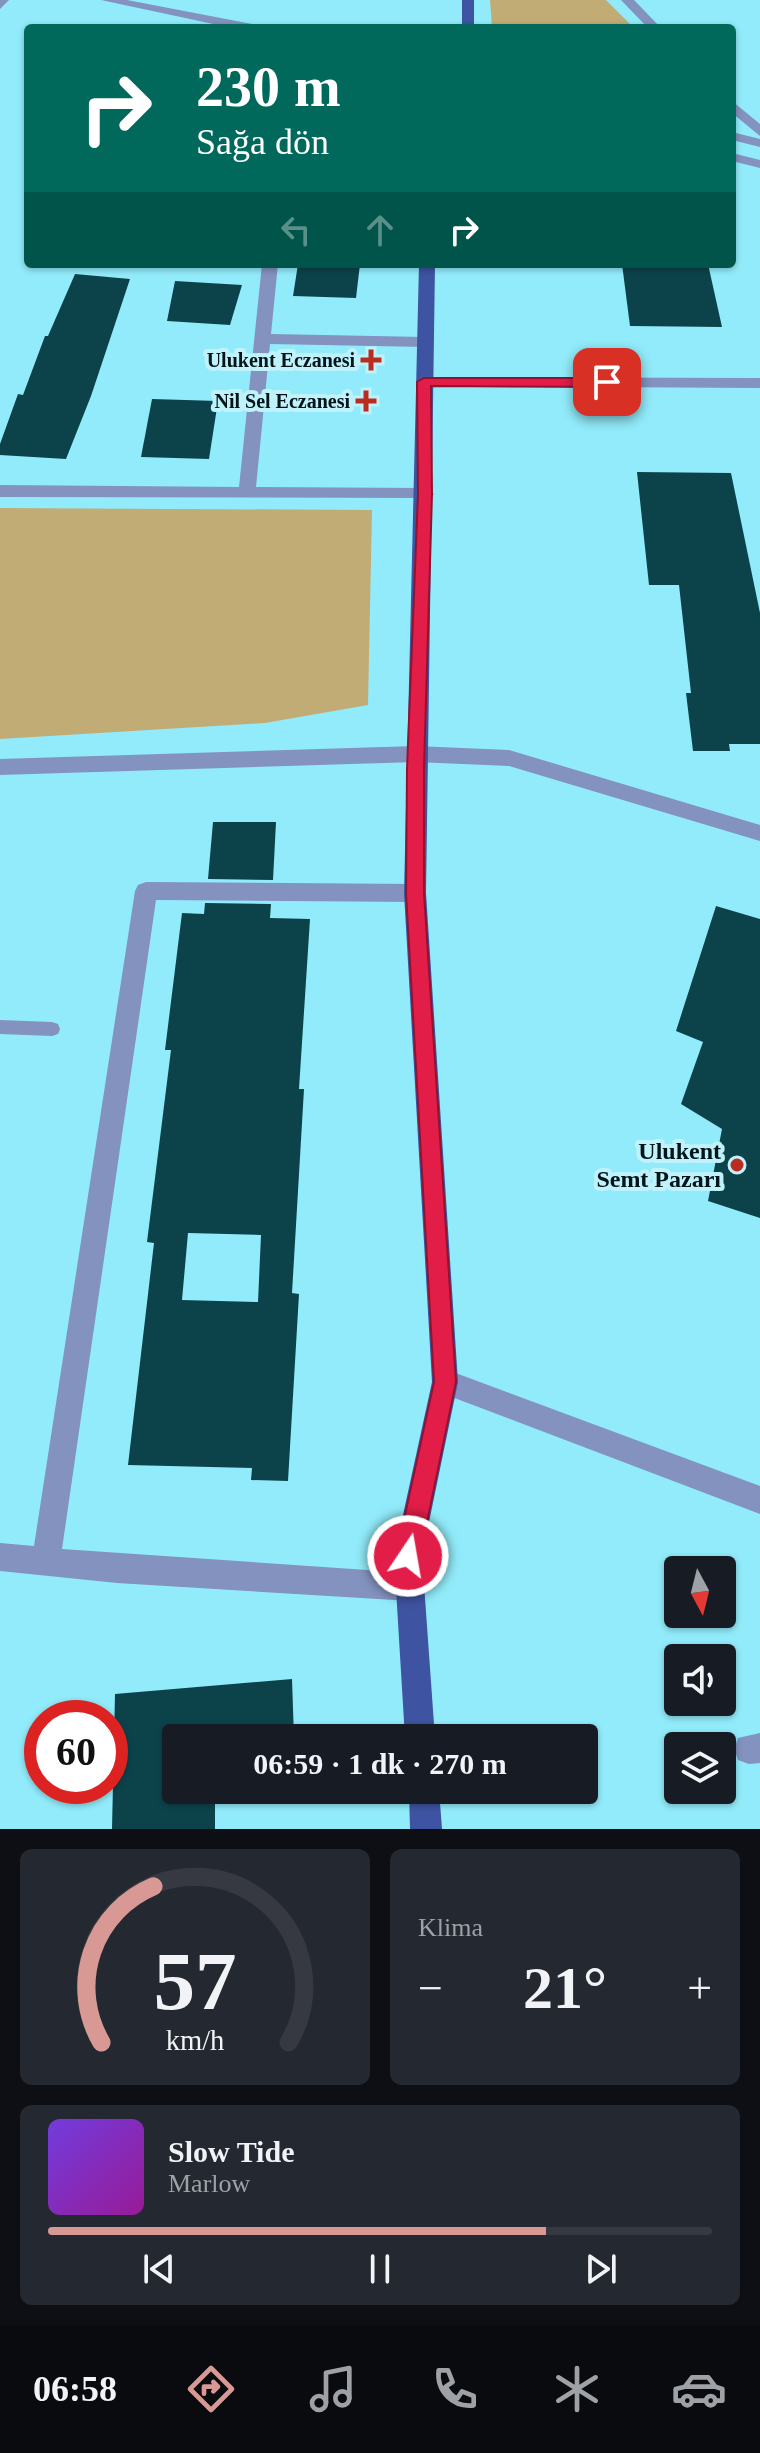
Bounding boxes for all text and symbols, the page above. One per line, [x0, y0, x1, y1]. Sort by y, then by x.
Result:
icon: right [64, 56, 168, 160]
text: 230 m [196, 56, 341, 118]
text: Sağa dön [196, 122, 329, 162]
icon: left [274, 208, 318, 252]
icon: ahead [358, 208, 402, 252]
icon: right [442, 208, 486, 252]
pin [573, 348, 641, 416]
place label: Ulukent Eczanesi [207, 349, 355, 371]
marker: Ulukent Eczanesi [362, 351, 380, 369]
icon: arrive [585, 360, 629, 404]
place label: Nil Sel Eczanesi [214, 390, 350, 412]
marker: Nil Sel Eczanesi [357, 392, 375, 410]
place label: Ulukent Semt Pazarı [596, 1138, 721, 1192]
marker: Ulukent Semt Pazarı [728, 1156, 746, 1174]
position arrow [366, 1514, 450, 1598]
north arrow [664, 1556, 736, 1628]
map controls [664, 1556, 736, 1804]
button: sound [664, 1644, 736, 1716]
speed limit sign: 60 [24, 1700, 128, 1804]
button: layers [664, 1732, 736, 1804]
text: 06:59 · 1 dk · 270 m [253, 1747, 507, 1780]
text: Klima [418, 1913, 483, 1942]
text: 57 [153, 1935, 237, 2027]
text: 21° [523, 1955, 607, 2021]
text: − [418, 1964, 443, 2013]
text: + [687, 1964, 712, 2013]
text: km/h [166, 2025, 224, 2056]
text: Slow Tide [168, 2135, 294, 2168]
text: Marlow [168, 2169, 250, 2198]
icon: previous [137, 2247, 181, 2291]
icon: pause [358, 2247, 402, 2291]
icon: next [579, 2247, 623, 2291]
icon: directions [183, 2361, 239, 2417]
icon: music [305, 2361, 361, 2417]
icon: phone [427, 2361, 483, 2417]
icon: climate [549, 2361, 605, 2417]
icon: car [671, 2361, 727, 2417]
text: 06:58 [33, 2369, 117, 2409]

